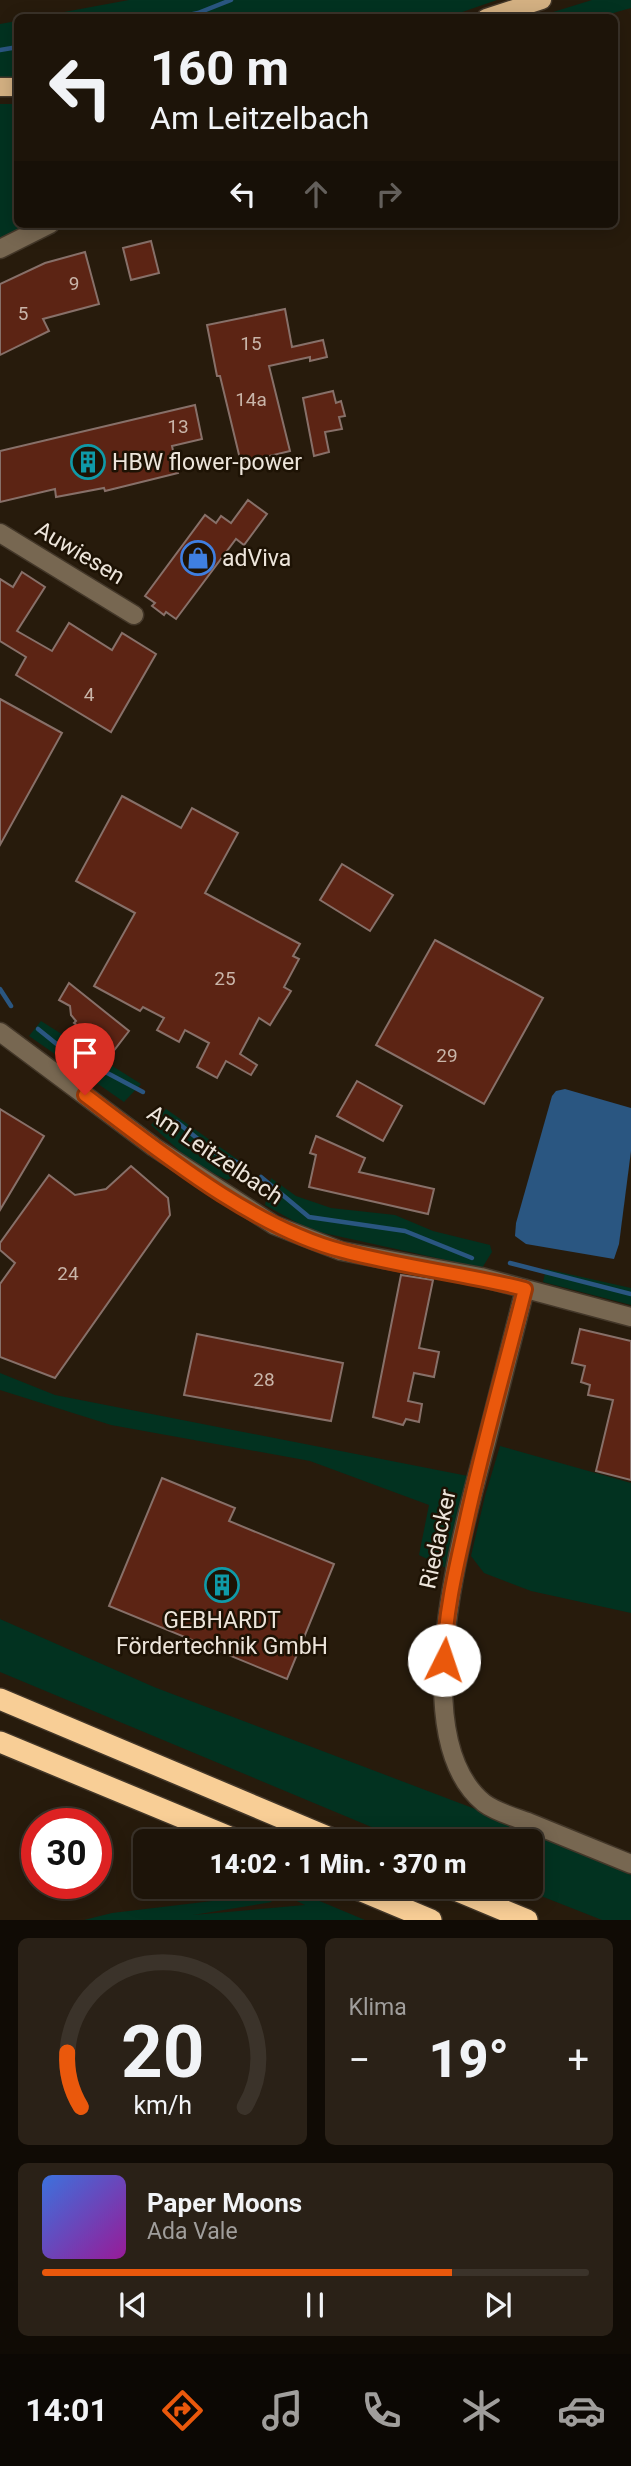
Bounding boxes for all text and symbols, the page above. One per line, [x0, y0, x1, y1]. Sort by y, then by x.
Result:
text: 160 m [150, 40, 289, 97]
icon: left [35, 42, 126, 133]
text: Am Leitzelbach [150, 99, 369, 137]
icon: left [224, 175, 262, 213]
icon: ahead [297, 175, 335, 213]
icon: right [370, 175, 408, 213]
house number: 9 [69, 272, 79, 295]
house number: 5 [18, 302, 28, 325]
house number: 15 [240, 332, 262, 355]
house number: 14a [235, 388, 267, 411]
house number: 13 [167, 415, 189, 438]
building icon: HBW flower-power [69, 443, 107, 481]
place label: HBW flower-power [112, 449, 302, 476]
street label: Auwiesen [30, 516, 130, 590]
shop icon: adViva [179, 539, 217, 577]
place label: adViva [222, 545, 291, 572]
house number: 4 [84, 683, 95, 706]
house number: 25 [214, 967, 236, 990]
pin [55, 1023, 115, 1095]
icon: arrive [66, 1034, 104, 1072]
house number: 29 [436, 1044, 458, 1067]
street label: Am Leitzelbach [142, 1100, 288, 1210]
house number: 24 [57, 1262, 79, 1285]
house number: 28 [253, 1368, 275, 1391]
street label: Riedacker [414, 1487, 462, 1591]
building icon: GEBHARDT Fördertechnik GmbH [203, 1566, 241, 1604]
place label: GEBHARDT Fördertechnik GmbH [116, 1607, 328, 1660]
position arrow [407, 1623, 481, 1697]
speed limit sign: 30 [21, 1808, 112, 1899]
text: 14:02 · 1 Min. · 370 m [209, 1849, 467, 1879]
text: Klima [349, 1994, 407, 2021]
text: 20 [120, 2010, 204, 2096]
text: 19° [429, 2029, 509, 2090]
text: − [349, 2038, 370, 2082]
text: + [567, 2038, 589, 2082]
text: km/h [133, 2091, 192, 2120]
text: Paper Moons [147, 2188, 302, 2218]
text: Ada Vale [147, 2218, 238, 2245]
icon: previous [114, 2286, 152, 2324]
icon: pause [296, 2286, 334, 2324]
icon: next [479, 2286, 517, 2324]
icon: directions [158, 2386, 207, 2435]
icon: music [258, 2386, 307, 2435]
icon: phone [357, 2386, 406, 2435]
icon: climate [457, 2386, 506, 2435]
icon: car [557, 2386, 606, 2435]
text: 14:01 [25, 2391, 108, 2429]

